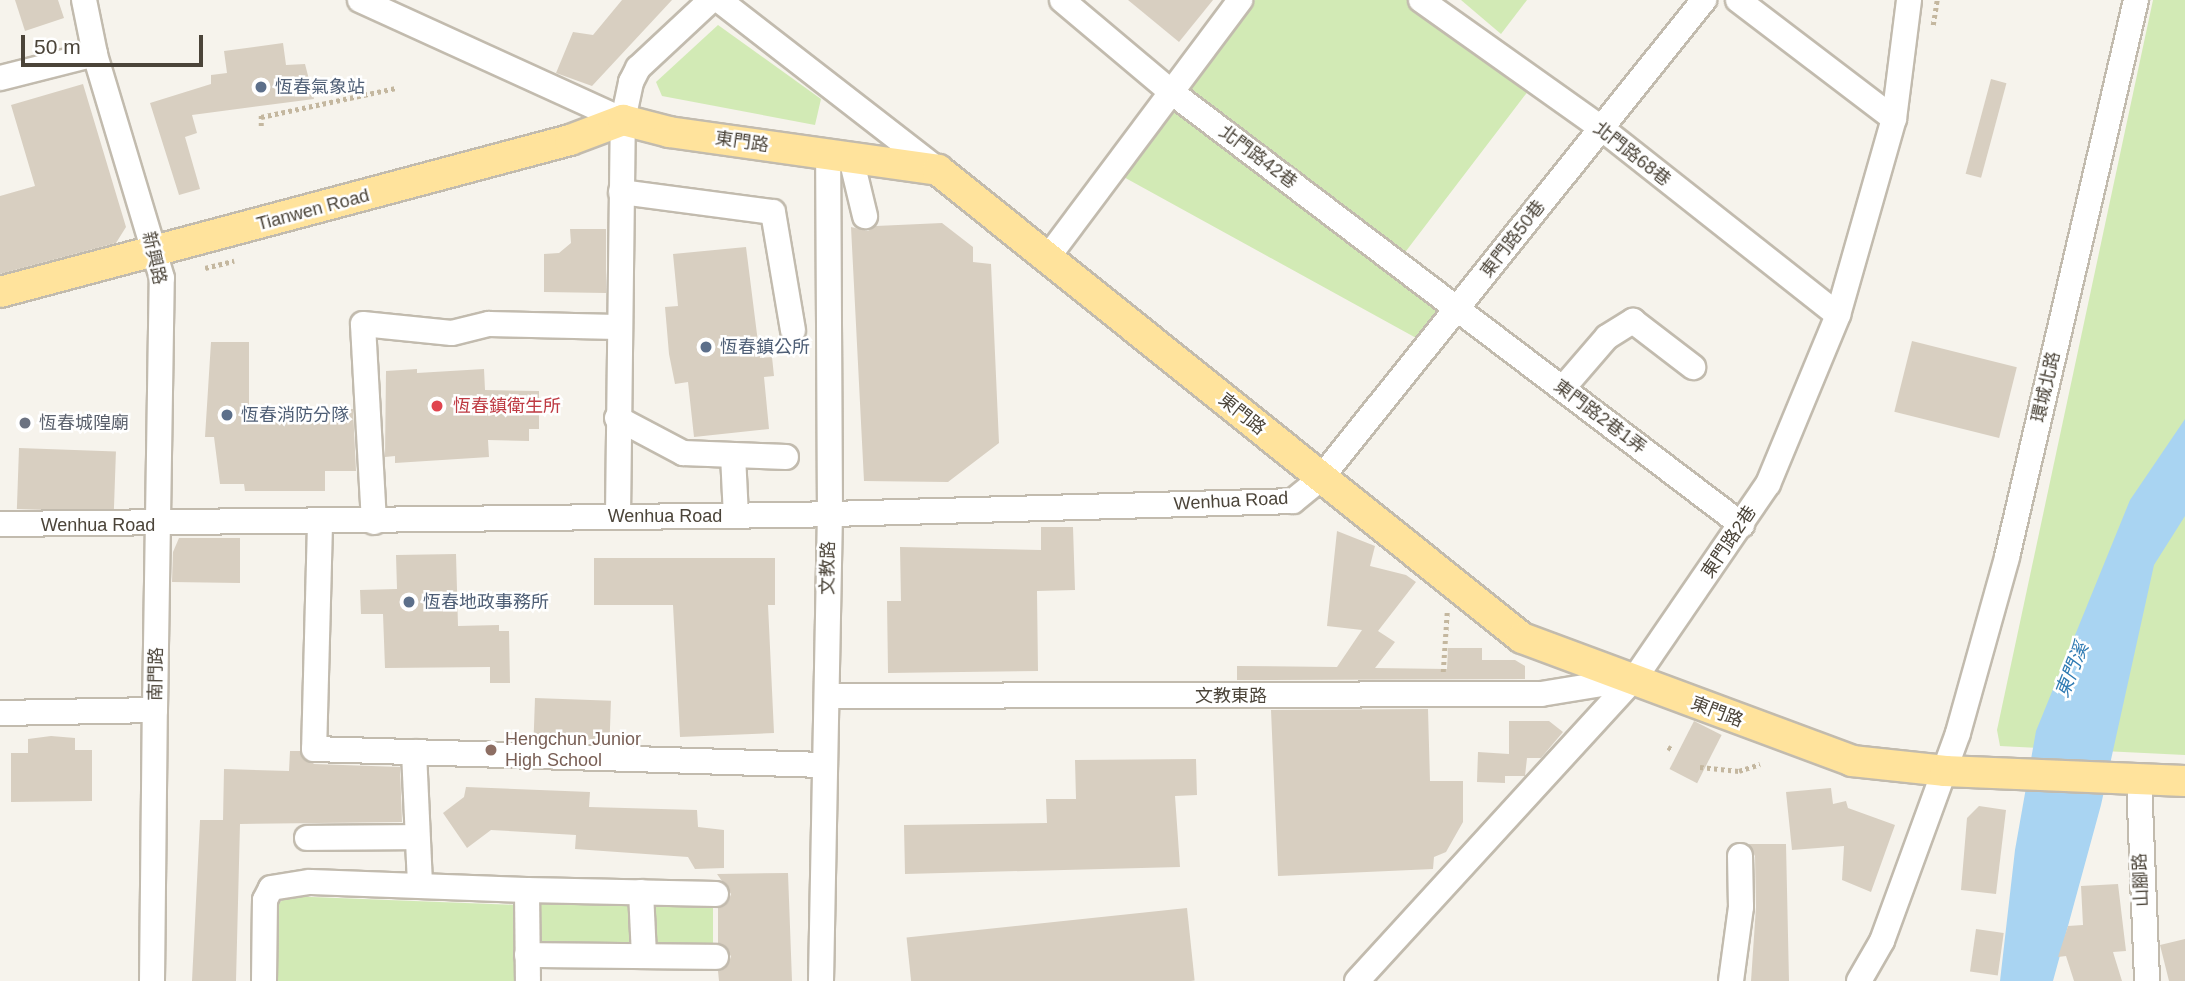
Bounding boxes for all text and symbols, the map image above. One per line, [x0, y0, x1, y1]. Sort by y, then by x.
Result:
scale bar [24, 21, 206, 65]
text: 50 m [34, 35, 81, 58]
place label: 恆春氣象站 [275, 76, 365, 98]
marker: 恆春氣象站 [253, 79, 269, 95]
street label: 北門路68巷 [1589, 117, 1675, 191]
street label: 北門路42巷 [1215, 121, 1301, 193]
street label: 東門路 [714, 128, 770, 156]
street label: Tianwen Road [254, 185, 372, 235]
street label: 東門路50巷 [1476, 196, 1550, 282]
street label: 新興路 [137, 229, 171, 287]
place label: 恆春鎮公所 [720, 336, 810, 358]
marker: 恆春鎮公所 [698, 339, 714, 355]
street label: 環城北路 [2027, 349, 2065, 425]
street label: 東門路2巷1弄 [1550, 375, 1650, 459]
street label: 東門路 [1214, 389, 1270, 439]
place label: 恆春鎮衛生所 [453, 395, 561, 417]
marker: 恆春鎮衛生所 [427, 396, 447, 416]
place label: 恆春消防分隊 [241, 404, 349, 426]
marker: 恆春消防分隊 [219, 407, 235, 423]
place label: 恆春城隍廟 [39, 412, 129, 434]
marker: 恆春城隍廟 [17, 415, 33, 431]
street label: Wenhua Road [1173, 487, 1289, 515]
street label: 東門路2巷 [1697, 502, 1761, 582]
street label: Wenhua Road [608, 505, 722, 527]
street label: Wenhua Road [41, 514, 155, 536]
street label: 文教路 [817, 541, 839, 595]
place label: 恆春地政事務所 [423, 591, 549, 613]
marker: 恆春地政事務所 [401, 594, 417, 610]
water label: 東門溪 [2051, 639, 2093, 701]
street label: 南門路 [145, 647, 167, 701]
street label: 文教東路 [1195, 685, 1267, 707]
street label: 東門路 [1688, 692, 1746, 732]
place label: Hengchun Junior High School [505, 729, 641, 772]
marker: Hengchun Junior High School [483, 742, 499, 758]
street label: 山腳路 [2129, 852, 2153, 908]

